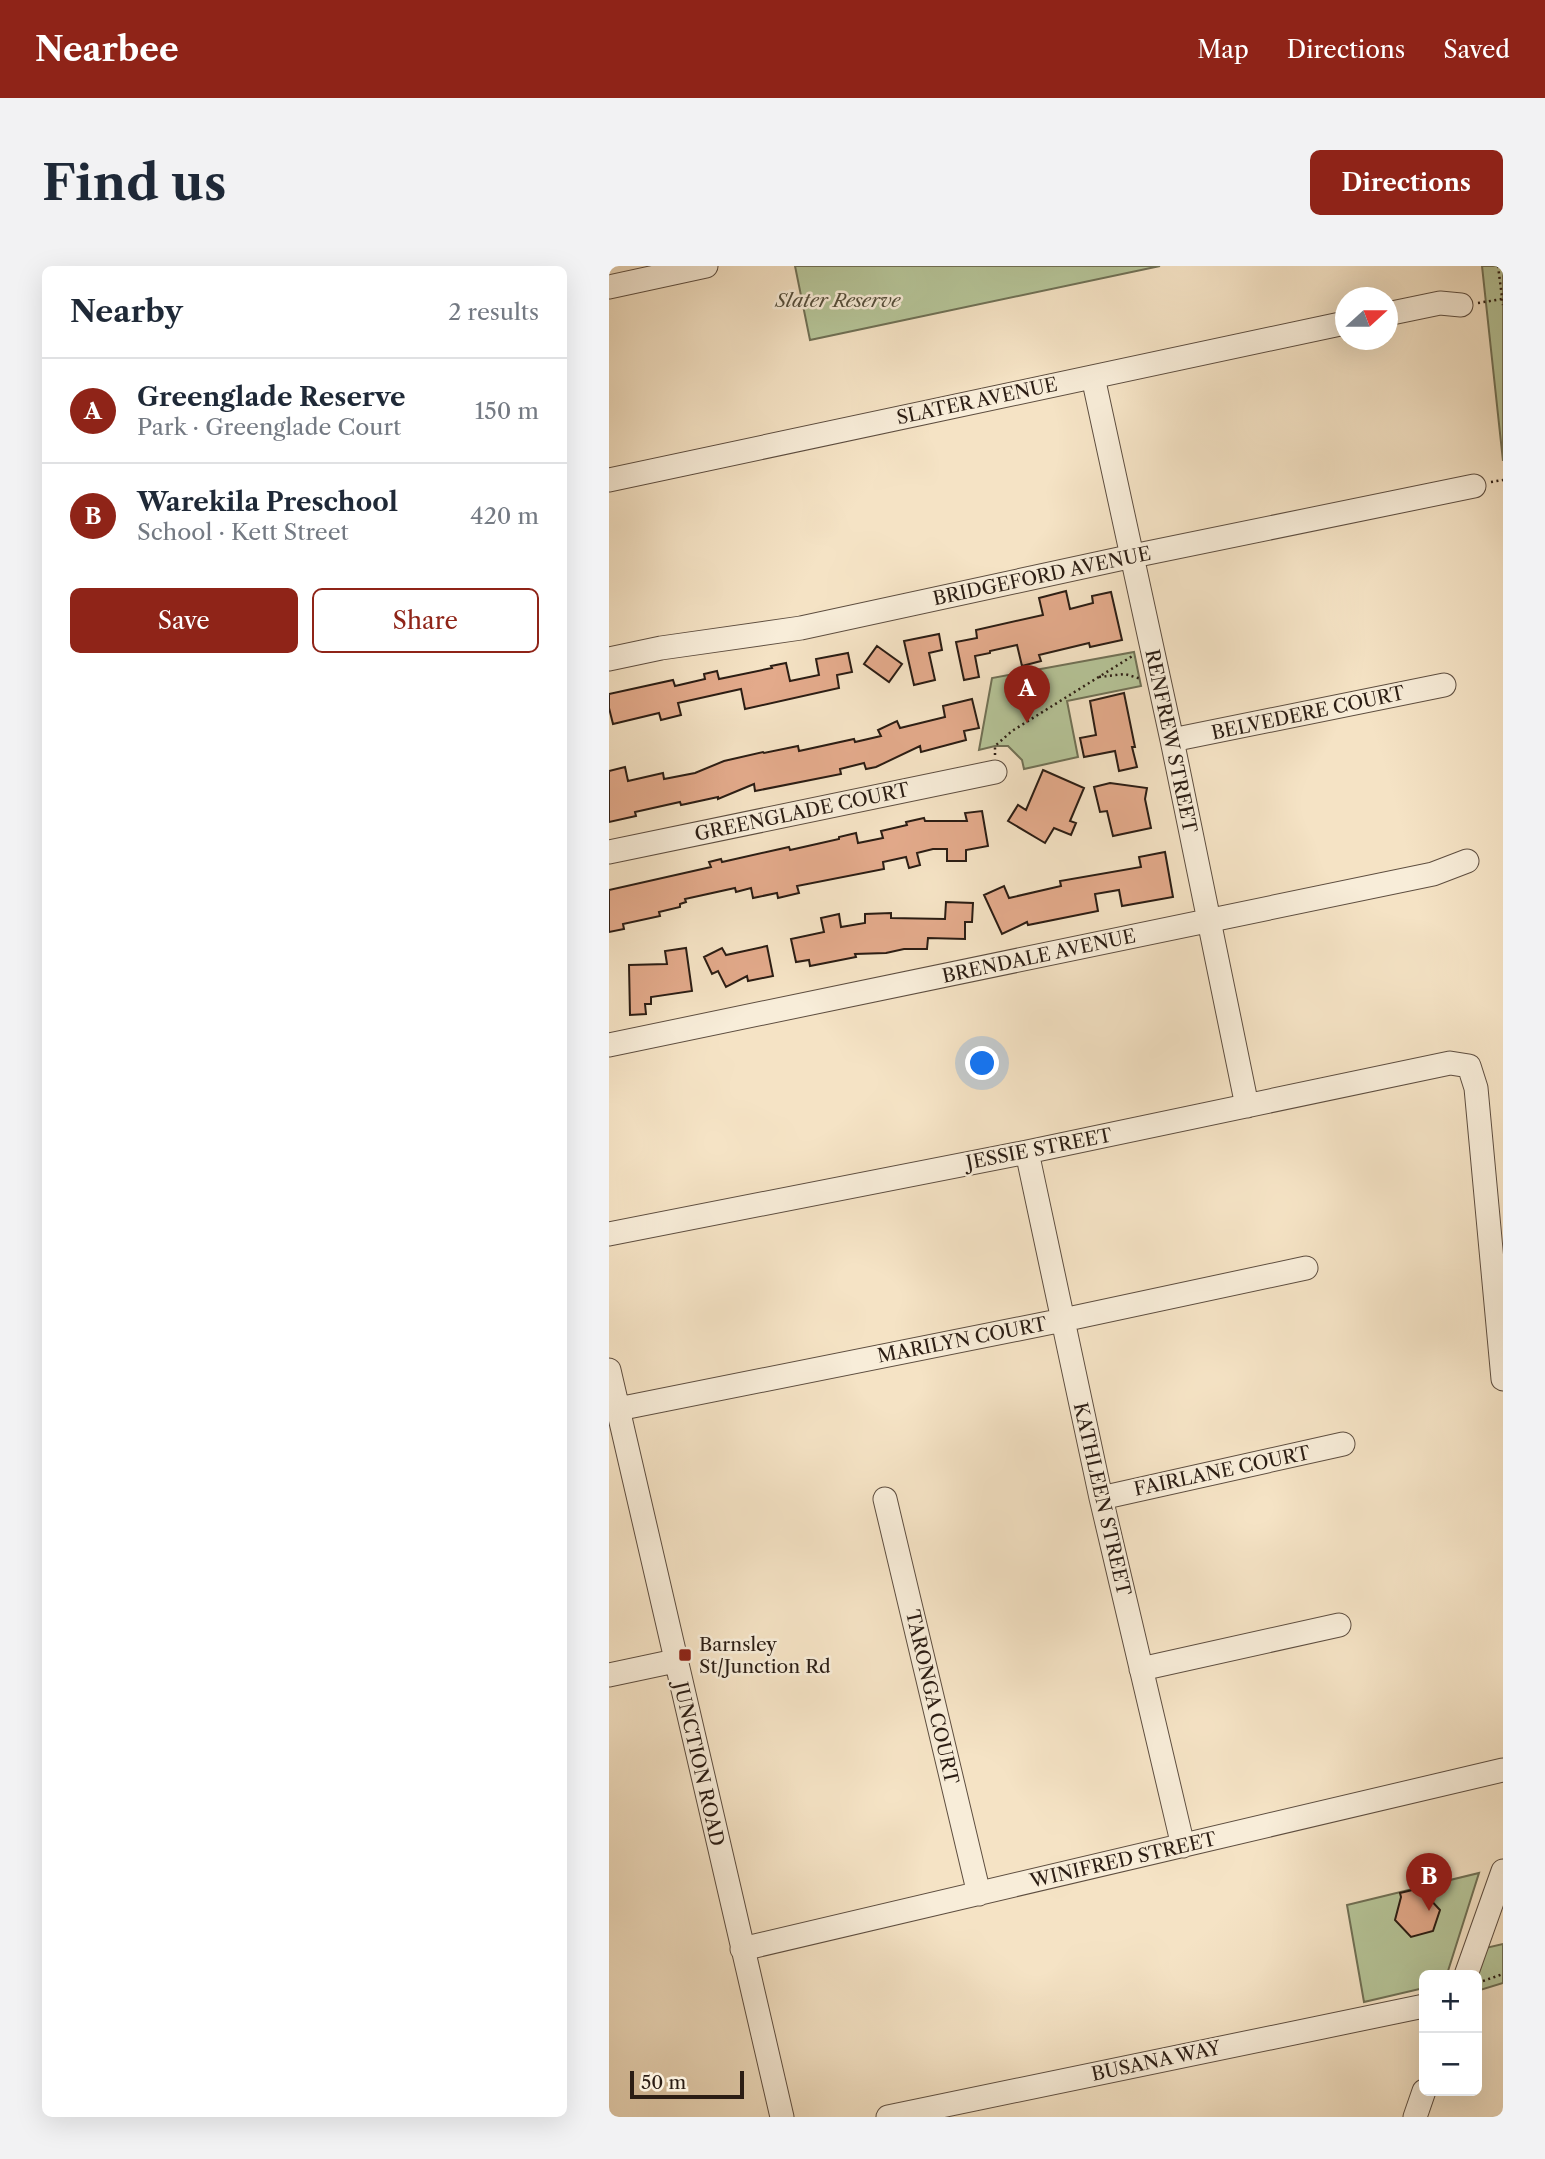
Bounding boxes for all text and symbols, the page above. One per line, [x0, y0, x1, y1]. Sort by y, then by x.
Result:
text: Nearbee [35, 29, 179, 70]
text: Map [1197, 35, 1249, 64]
text: Directions [1287, 35, 1405, 64]
text: Saved [1443, 35, 1510, 64]
button: Directions [1310, 150, 1503, 215]
text: Find us [42, 152, 226, 213]
north arrow [1335, 287, 1398, 350]
park label: Slater Reserve [774, 289, 901, 312]
text: Nearby [70, 293, 183, 330]
text: 2 results [448, 298, 539, 326]
street label: SLATER AVENUE [894, 373, 1060, 429]
text: Greenglade Reserve [137, 381, 406, 413]
text: A [84, 397, 102, 425]
text: 150 m [475, 397, 539, 425]
text: Park · Greenglade Court [137, 413, 401, 441]
text: Warekila Preschool [137, 486, 398, 518]
text: B [84, 502, 102, 530]
text: 420 m [470, 502, 539, 530]
text: School · Kett Street [137, 518, 349, 546]
street label: BRIDGEFORD AVENUE [931, 542, 1153, 610]
button: Save [70, 588, 298, 653]
button: Share [312, 588, 539, 653]
street label: RENFREW STREET [1140, 647, 1202, 836]
pin: A [1004, 665, 1050, 723]
street label: BELVEDERE COURT [1209, 681, 1408, 745]
street label: GREENGLADE COURT [693, 778, 912, 846]
street label: BRENDALE AVENUE [940, 924, 1138, 988]
your location [965, 1046, 999, 1080]
street label: JESSIE STREET [961, 1123, 1115, 1175]
street label: MARILYN COURT [875, 1312, 1049, 1368]
street label: KATHLEEN STREET [1069, 1400, 1136, 1598]
street label: FAIRLANE COURT [1132, 1441, 1313, 1501]
street label: TARONGA COURT [901, 1608, 963, 1787]
place label: Barnsley St/Junction Rd [699, 1633, 831, 1678]
marker: Barnsley St/Junction Rd [677, 1647, 693, 1663]
street label: JUNCTION ROAD [668, 1677, 729, 1848]
street label: WINIFRED STREET [1027, 1827, 1219, 1893]
pin: B [1406, 1853, 1452, 1911]
map controls [1419, 1970, 1482, 2096]
button: + [1419, 1970, 1482, 2033]
button: − [1419, 2033, 1482, 2096]
street label: BUSANA WAY [1089, 2036, 1223, 2086]
scale bar [630, 2068, 744, 2100]
text: 50 m [641, 2071, 686, 2094]

